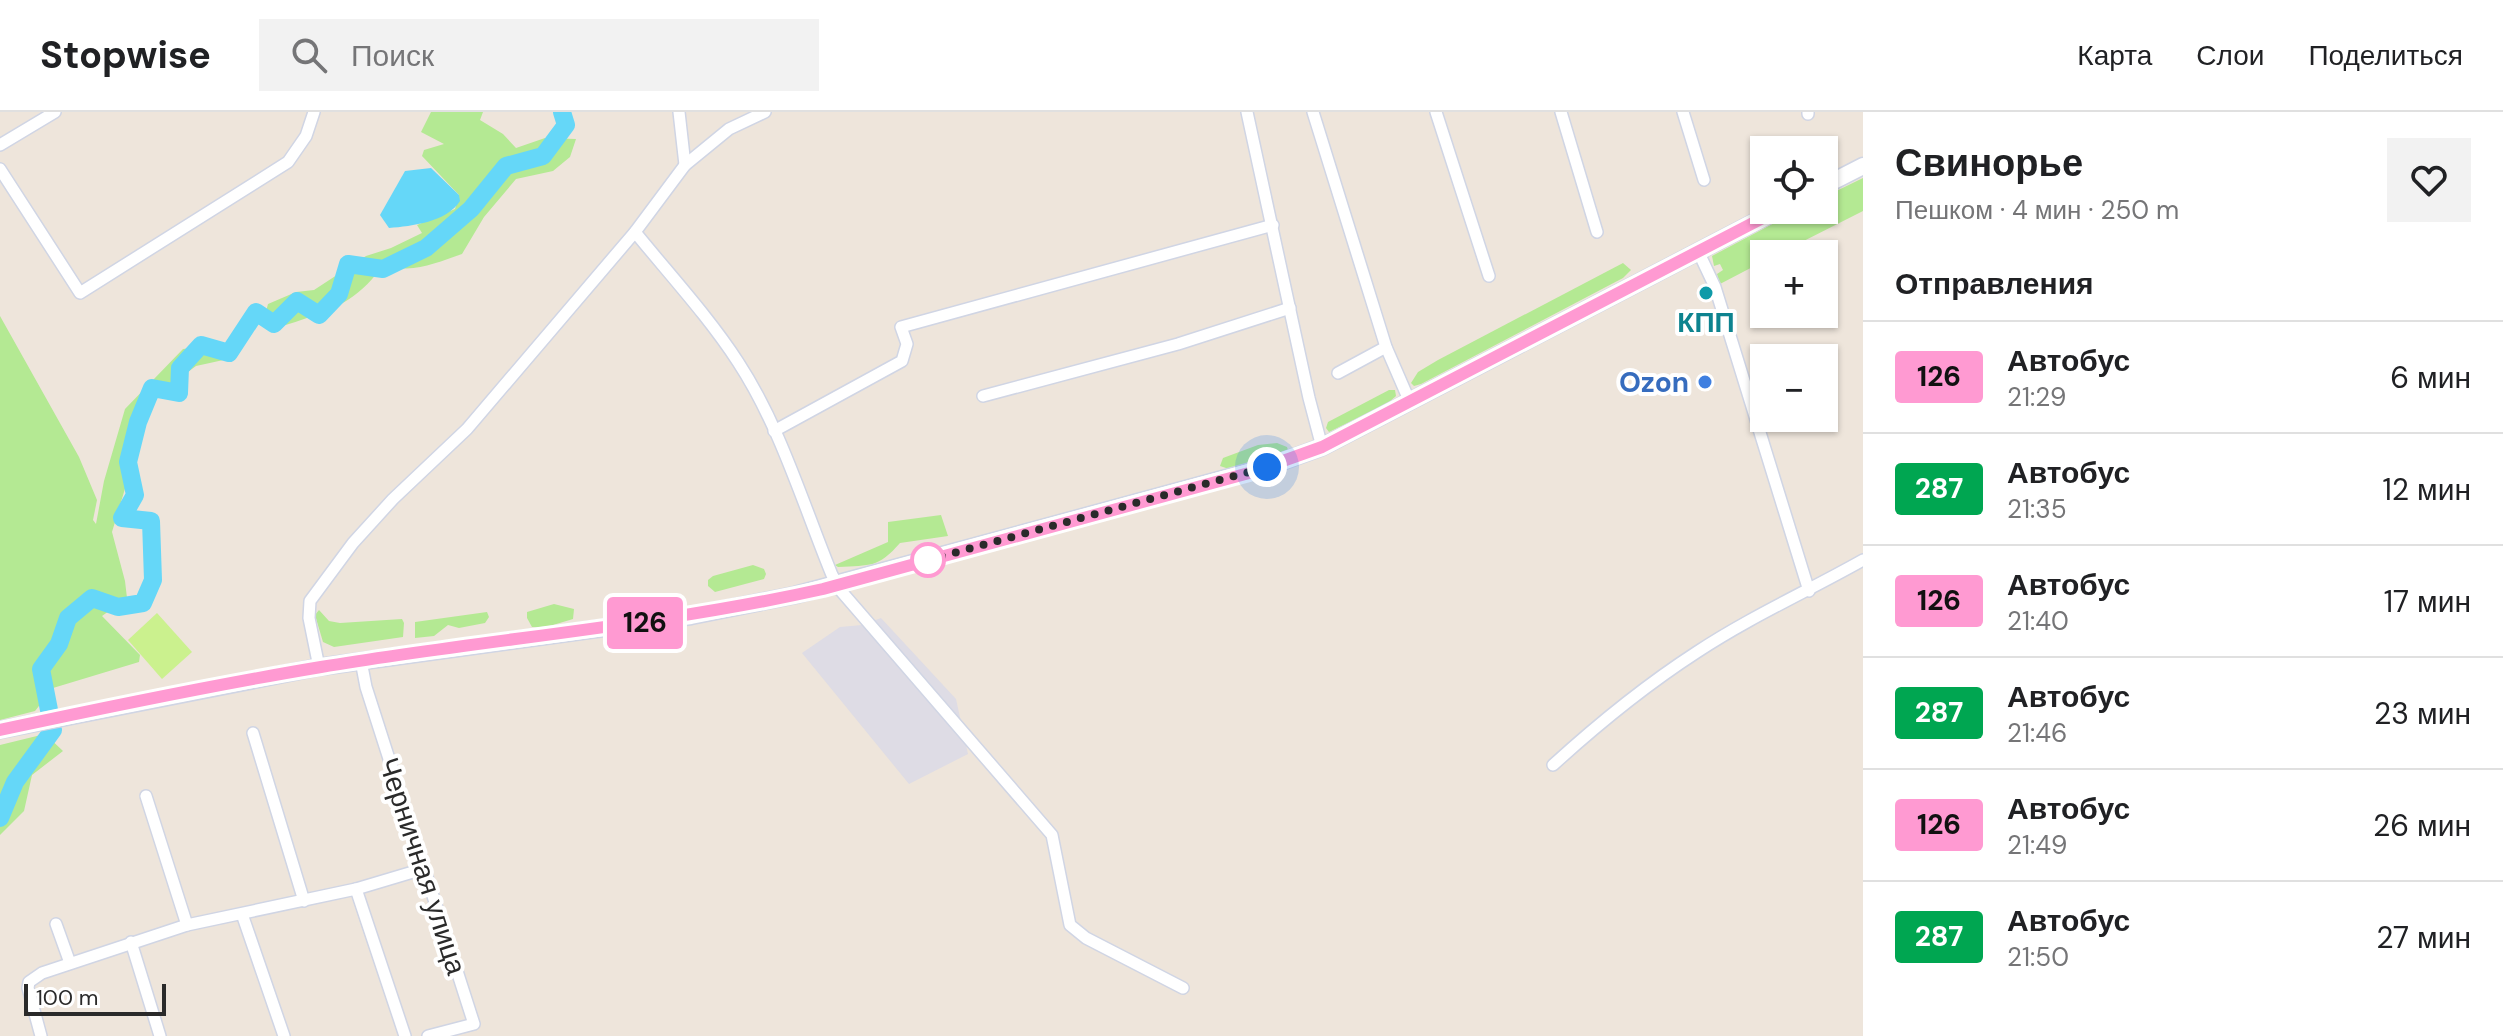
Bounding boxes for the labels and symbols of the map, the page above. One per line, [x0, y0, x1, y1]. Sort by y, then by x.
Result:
marker: КПП [1697, 284, 1715, 302]
place label: КПП [1677, 304, 1735, 341]
place label: Ozon [1619, 364, 1689, 401]
marker: Ozon [1696, 373, 1714, 391]
your location [1247, 447, 1287, 487]
unlabelled marker [911, 543, 945, 577]
line badge: 126 [599, 597, 691, 649]
street label: Черничная улица [370, 753, 475, 980]
scale bar [24, 980, 166, 1016]

